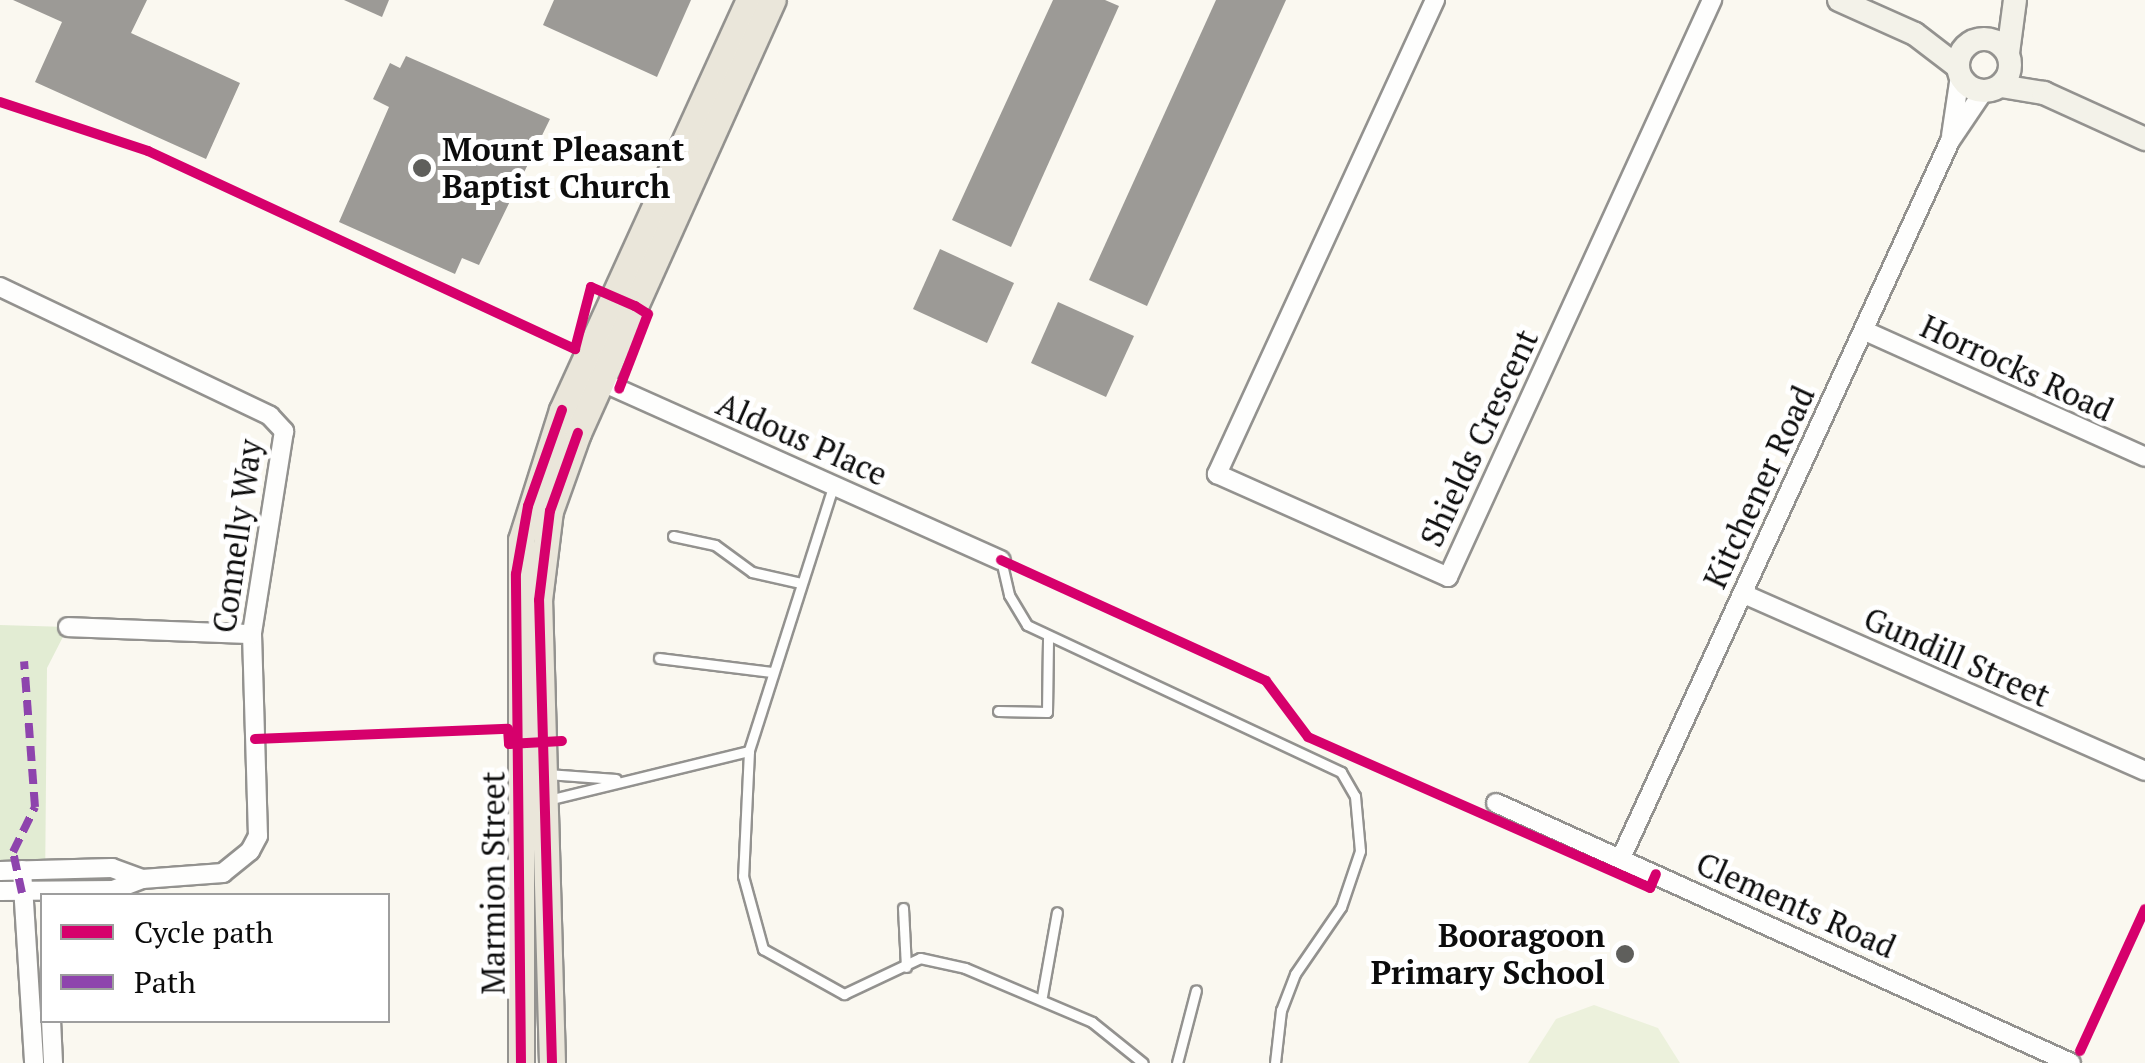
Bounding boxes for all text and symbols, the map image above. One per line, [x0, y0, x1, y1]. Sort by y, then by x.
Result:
place label: Mount Pleasant Baptist Church [442, 131, 684, 206]
marker: Mount Pleasant Baptist Church [411, 157, 433, 179]
street label: Horrocks Road [1915, 307, 2119, 429]
street label: Shields Crescent [1412, 323, 1546, 553]
street label: Kitchener Road [1695, 380, 1823, 594]
street label: Aldous Place [711, 384, 893, 494]
street label: Connelly Way [204, 437, 270, 635]
street label: Gundill Street [1858, 599, 2056, 715]
street label: Marmion Street [474, 771, 512, 995]
street label: Clements Road [1690, 844, 1902, 966]
legend [40, 893, 390, 1023]
text: Cycle path [134, 912, 273, 952]
place label: Booragoon Primary School [1371, 917, 1605, 992]
marker: Booragoon Primary School [1614, 943, 1636, 965]
text: Path [134, 962, 196, 1002]

